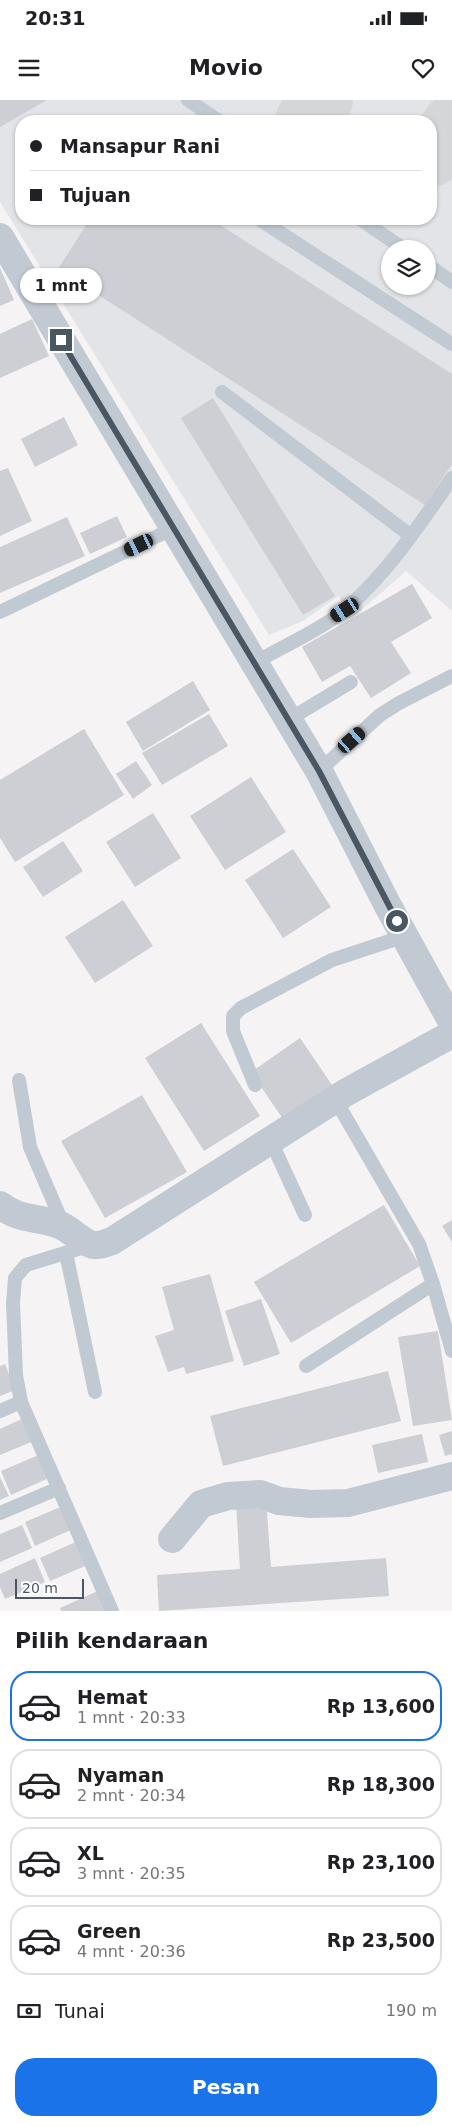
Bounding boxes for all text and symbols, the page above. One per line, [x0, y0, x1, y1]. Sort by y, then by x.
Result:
text: 20:31 [25, 7, 85, 29]
icon: menu [15, 54, 43, 82]
icon: heart [409, 54, 437, 82]
text: Movio [189, 55, 263, 80]
text: Mansapur Rani [60, 135, 220, 157]
text: Tujuan [60, 184, 131, 206]
map controls [381, 240, 436, 295]
button: layers [381, 240, 436, 295]
callout: 1 mnt [20, 268, 102, 302]
text: 1 mnt [35, 276, 87, 295]
route end [50, 329, 72, 351]
car [122, 532, 155, 558]
car [328, 596, 361, 624]
car [335, 724, 368, 756]
route start [386, 910, 408, 932]
scale bar [15, 1576, 84, 1599]
text: 20 m [22, 1580, 58, 1596]
text: Pilih kendaraan [15, 1628, 209, 1653]
icon: car [17, 1684, 62, 1729]
text: Hemat [77, 1686, 148, 1708]
text: Rp 13,600 [327, 1695, 435, 1717]
text: 1 mnt · 20:33 [77, 1708, 186, 1727]
icon: car [17, 1762, 62, 1807]
text: Nyaman [77, 1764, 164, 1786]
text: Rp 18,300 [327, 1773, 435, 1795]
text: 2 mnt · 20:34 [77, 1786, 186, 1805]
icon: car [17, 1840, 62, 1885]
text: XL [77, 1842, 104, 1864]
text: Rp 23,100 [327, 1851, 435, 1873]
text: 3 mnt · 20:35 [77, 1864, 186, 1883]
icon: car [17, 1918, 62, 1963]
text: Green [77, 1920, 141, 1942]
text: Rp 23,500 [327, 1929, 435, 1951]
text: 4 mnt · 20:36 [77, 1942, 186, 1961]
icon: cash [15, 1997, 43, 2025]
text: Tunai [55, 2000, 105, 2022]
text: 190 m [386, 2001, 437, 2020]
button: Pesan [15, 2058, 437, 2116]

